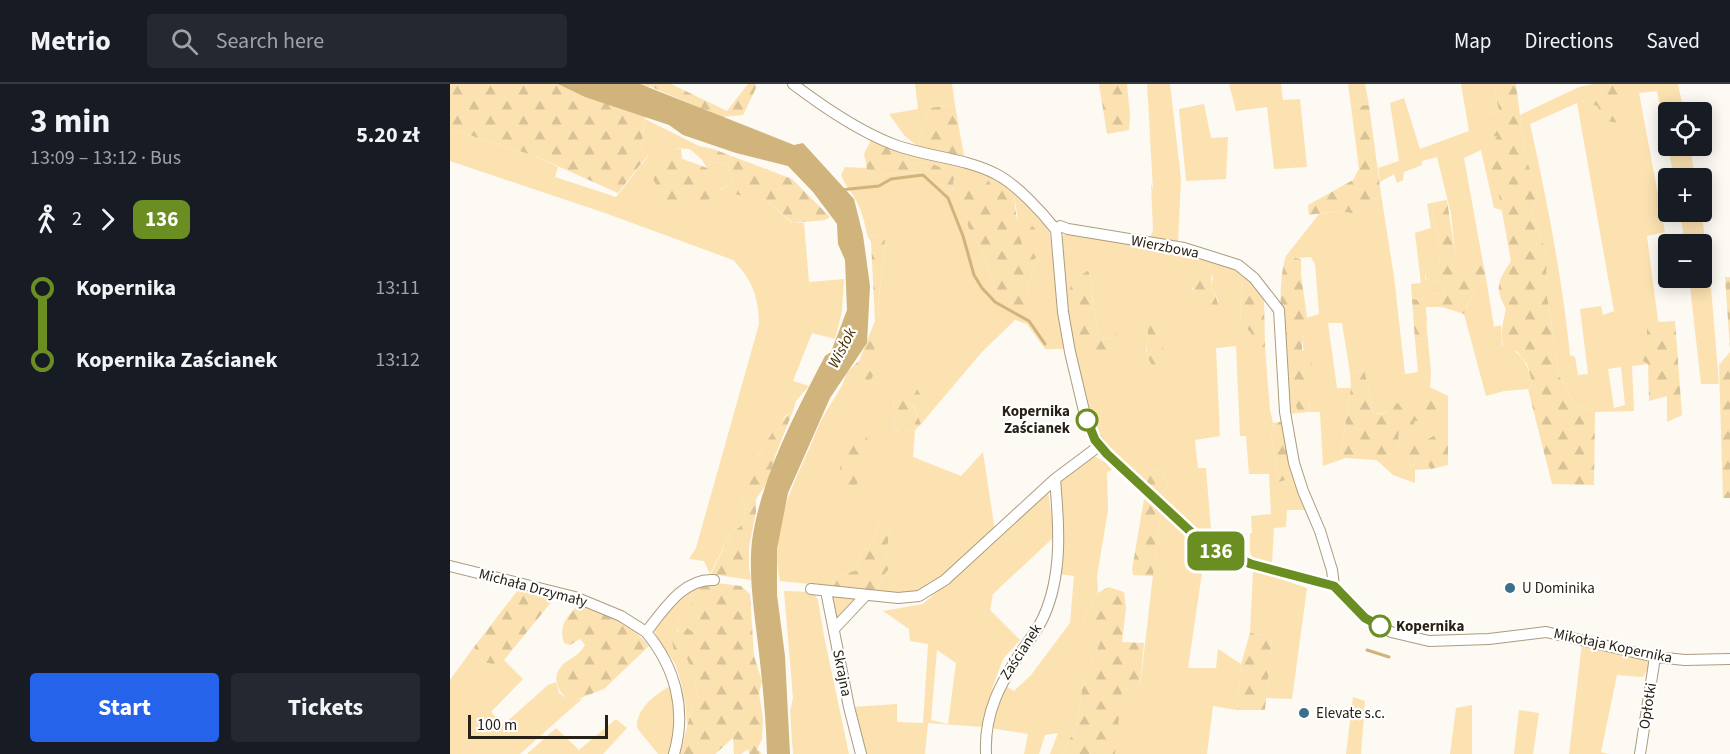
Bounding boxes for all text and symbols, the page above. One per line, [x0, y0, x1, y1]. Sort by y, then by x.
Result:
search box [147, 14, 567, 68]
text: Metrio [30, 21, 111, 61]
icon: search [168, 25, 201, 58]
text: Search here [216, 25, 324, 57]
text: Map [1454, 26, 1492, 56]
text: Directions [1525, 26, 1613, 56]
text: Saved [1646, 26, 1700, 56]
text: 3 min [30, 98, 110, 145]
map controls [1658, 102, 1712, 288]
button: locate [1658, 102, 1712, 156]
text: 5.20 zł [356, 119, 420, 151]
text: 13:09 – 13:12 · Bus [30, 144, 181, 172]
button: + [1658, 168, 1712, 222]
icon: walk [30, 203, 63, 236]
icon: forward [91, 203, 124, 236]
text: 136 [145, 204, 178, 234]
text: 2 [72, 205, 82, 233]
street label: Wierzbowa [1129, 230, 1201, 264]
button: − [1658, 234, 1712, 288]
text: Kopernika [76, 272, 176, 304]
text: 13:11 [375, 274, 420, 302]
water label: Wisłok [822, 324, 862, 372]
text: Kopernika Zaścianek [76, 344, 278, 376]
text: 13:12 [375, 346, 420, 374]
place label: Kopernika Zaścianek [1002, 401, 1071, 439]
marker: Kopernika Zaścianek [1076, 409, 1098, 431]
line badge: 136 [1182, 532, 1251, 570]
text: 136 [1199, 536, 1233, 566]
street label: Michała Drzymały [476, 563, 590, 613]
place label: U Dominika [1522, 578, 1595, 599]
marker: U Dominika [1503, 581, 1517, 595]
marker: Kopernika [1369, 615, 1391, 637]
place label: Kopernika [1396, 616, 1464, 637]
street label: Zaścianek [995, 619, 1047, 684]
street label: Mikołaja Kopernika [1552, 623, 1674, 669]
street label: Skrajna [827, 648, 857, 698]
button: Start [30, 673, 219, 742]
button: Tickets [231, 673, 420, 742]
street label: Opłotki [1634, 681, 1662, 731]
place label: Elevate s.c. [1316, 703, 1385, 724]
marker: Elevate s.c. [1297, 706, 1311, 720]
scale bar [468, 712, 608, 740]
text: 100 m [477, 714, 517, 736]

